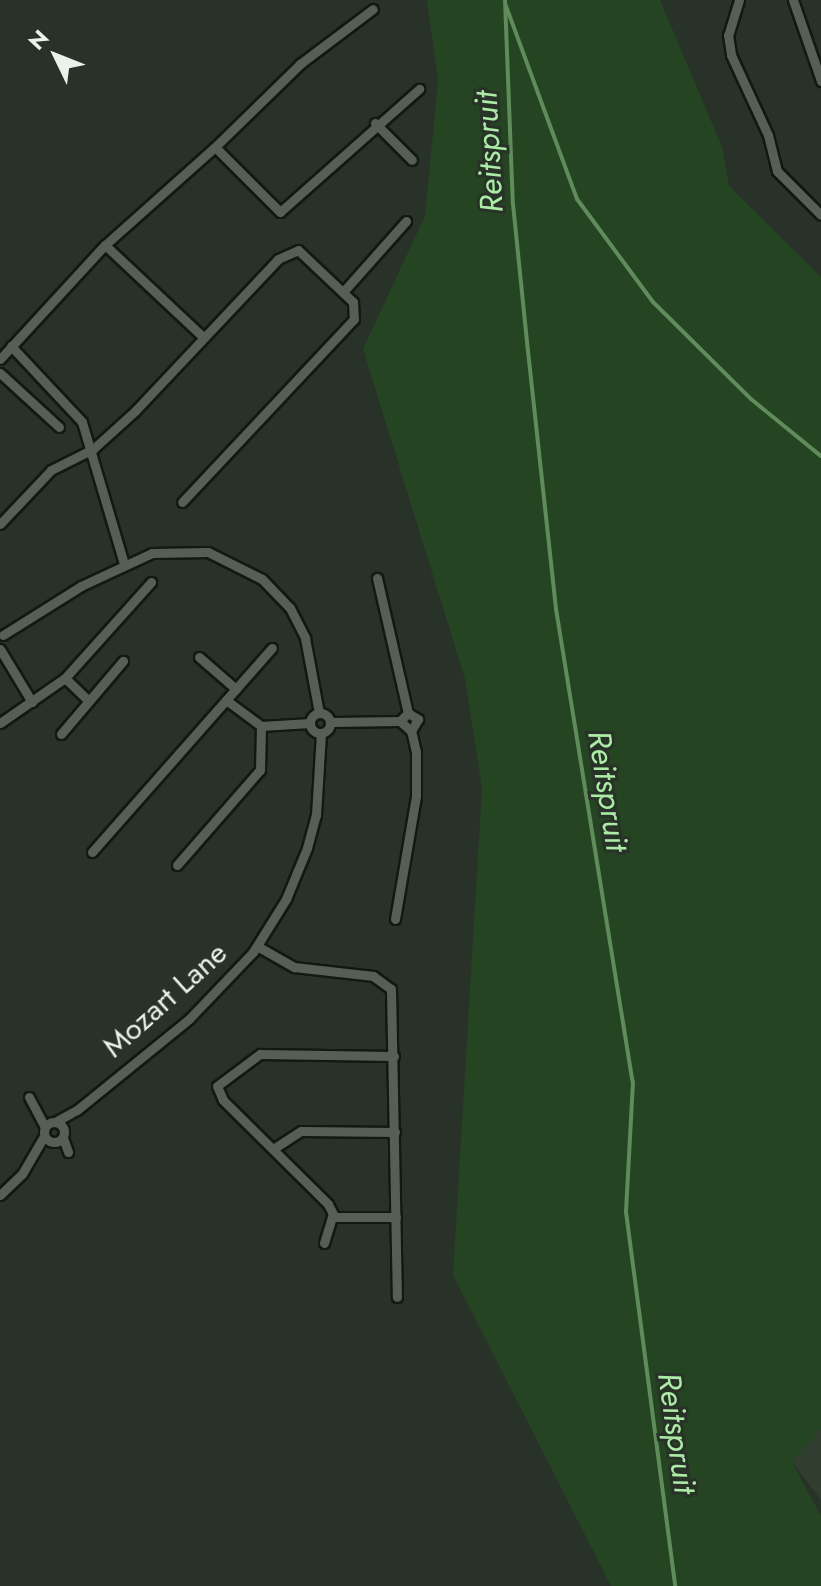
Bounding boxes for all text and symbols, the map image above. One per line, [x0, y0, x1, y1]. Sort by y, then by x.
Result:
north arrow [16, 16, 96, 96]
text: N [21, 22, 56, 57]
water label: Reitspruit [467, 90, 511, 214]
water label: Reitspruit [580, 728, 636, 854]
street label: Mozart Lane [96, 935, 234, 1065]
water label: Reitspruit [650, 1370, 704, 1496]

